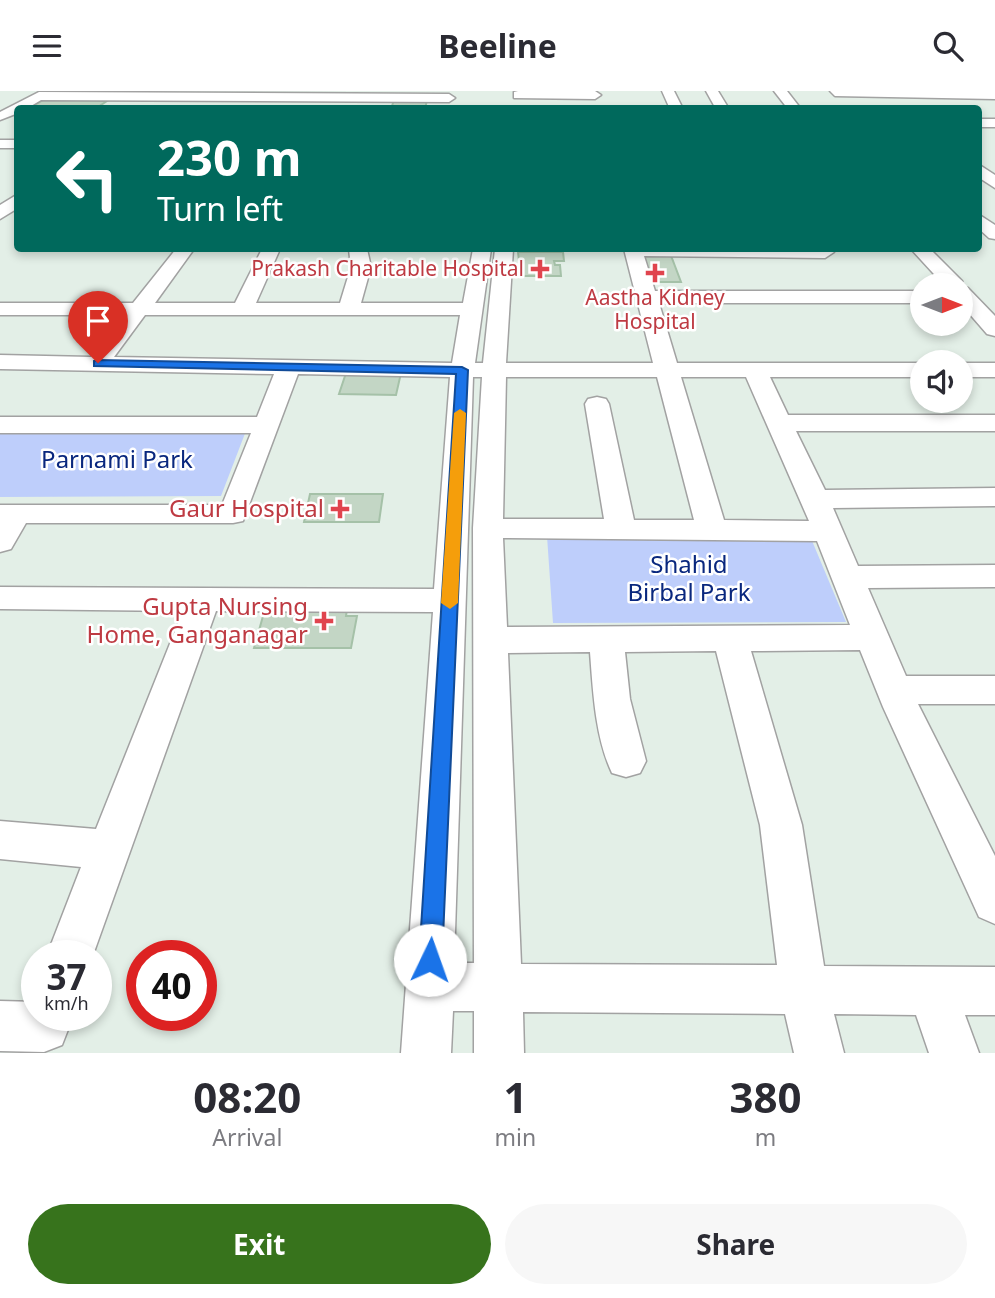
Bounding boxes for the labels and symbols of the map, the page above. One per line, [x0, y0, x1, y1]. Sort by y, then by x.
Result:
place label: Prakash Charitable Hospital [251, 254, 524, 282]
marker: Prakash Charitable Hospital [530, 259, 550, 279]
marker: Aastha Kidney Hospital [645, 263, 665, 283]
north arrow [910, 273, 973, 336]
place label: Aastha Kidney Hospital [585, 283, 725, 335]
pin [68, 291, 128, 363]
park label: Parnami Park [41, 442, 193, 475]
place label: Gaur Hospital [169, 491, 324, 524]
marker: Gaur Hospital [330, 499, 350, 519]
park label: Shahid Birbal Park [627, 547, 751, 608]
place label: Gupta Nursing Home, Ganganagar [87, 589, 308, 650]
marker: Gupta Nursing Home, Ganganagar [314, 611, 334, 631]
position arrow [393, 923, 467, 997]
speed limit sign: 40 [126, 940, 217, 1031]

